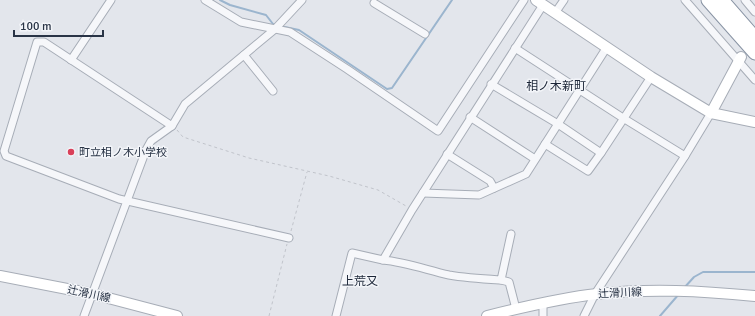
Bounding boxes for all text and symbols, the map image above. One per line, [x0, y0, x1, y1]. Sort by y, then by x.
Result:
scale bar [14, 12, 103, 38]
text: 100 m [20, 19, 52, 34]
district label: 相ノ木新町 [526, 79, 586, 94]
place label: 町立相ノ木小学校 [79, 146, 167, 159]
marker: 町立相ノ木小学校 [66, 147, 76, 157]
district label: 上荒又 [342, 274, 378, 289]
street label: 辻滑川線 [66, 283, 112, 305]
street label: 辻滑川線 [598, 285, 642, 301]

